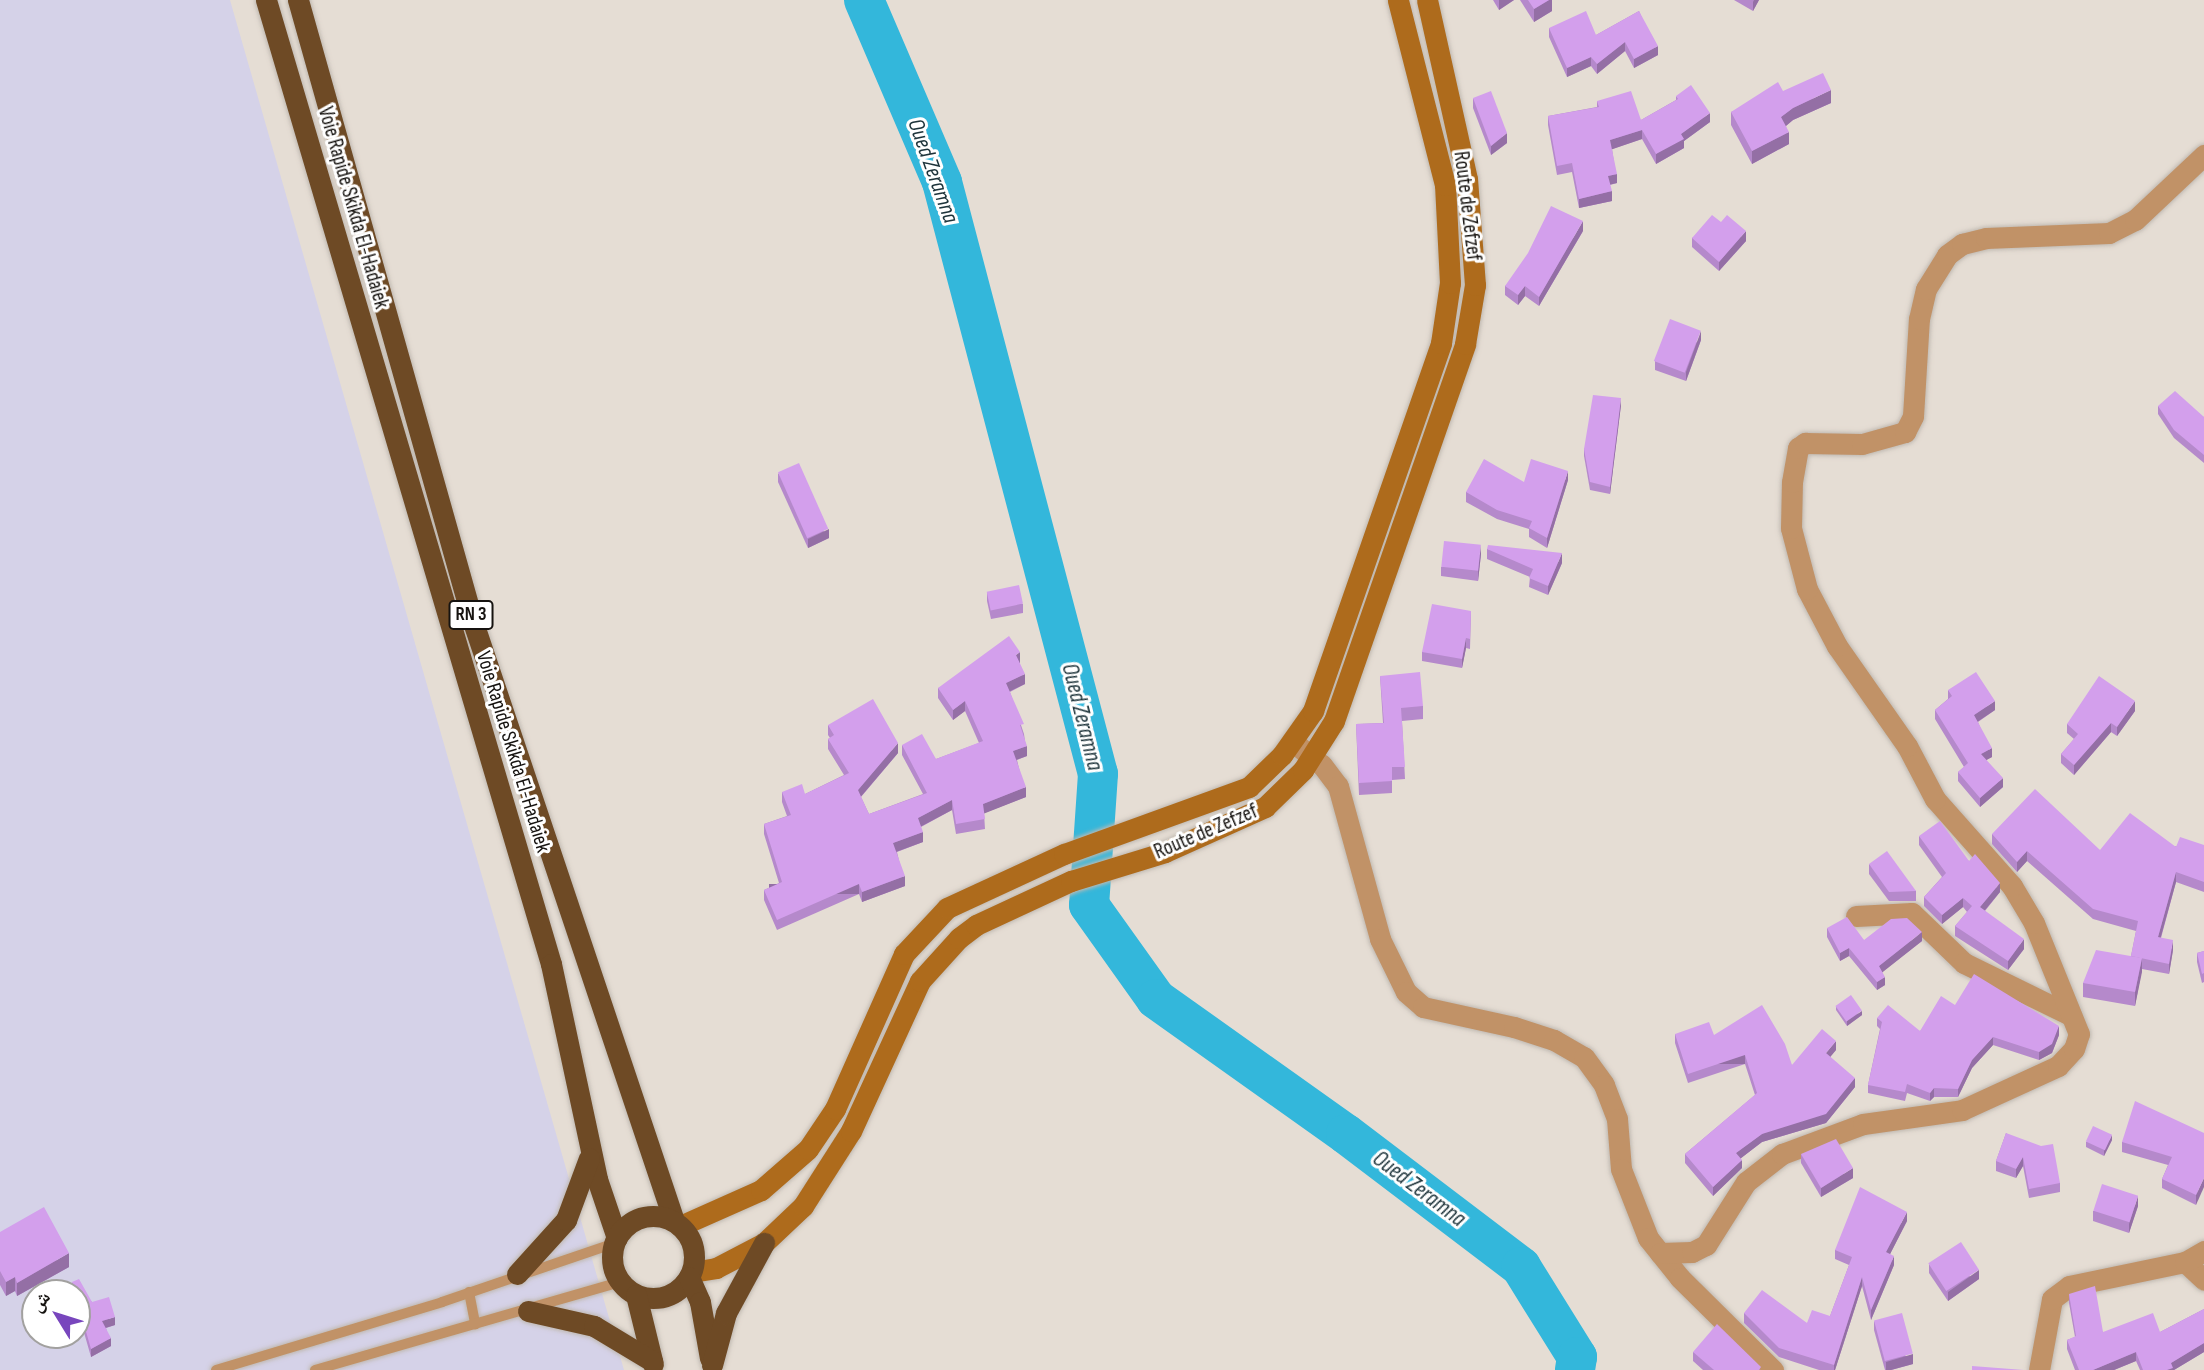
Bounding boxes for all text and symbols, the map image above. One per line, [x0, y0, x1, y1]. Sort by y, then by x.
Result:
street label: Voie Rapide Skikda El-Hadaiek [312, 104, 394, 312]
water label: Oued Zeramna [901, 115, 965, 227]
street label: Route de Zefzef [1448, 150, 1486, 262]
road number: RN 3 [448, 600, 494, 630]
street label: Voie Rapide Skikda El-Hadaiek [470, 648, 556, 856]
water label: Oued Zeramna [1055, 661, 1109, 773]
street label: Route de Zefzef [1150, 799, 1262, 865]
water label: Oued Zeramna [1367, 1145, 1471, 1233]
north arrow [21, 1279, 91, 1349]
text: ش [25, 1287, 56, 1317]

